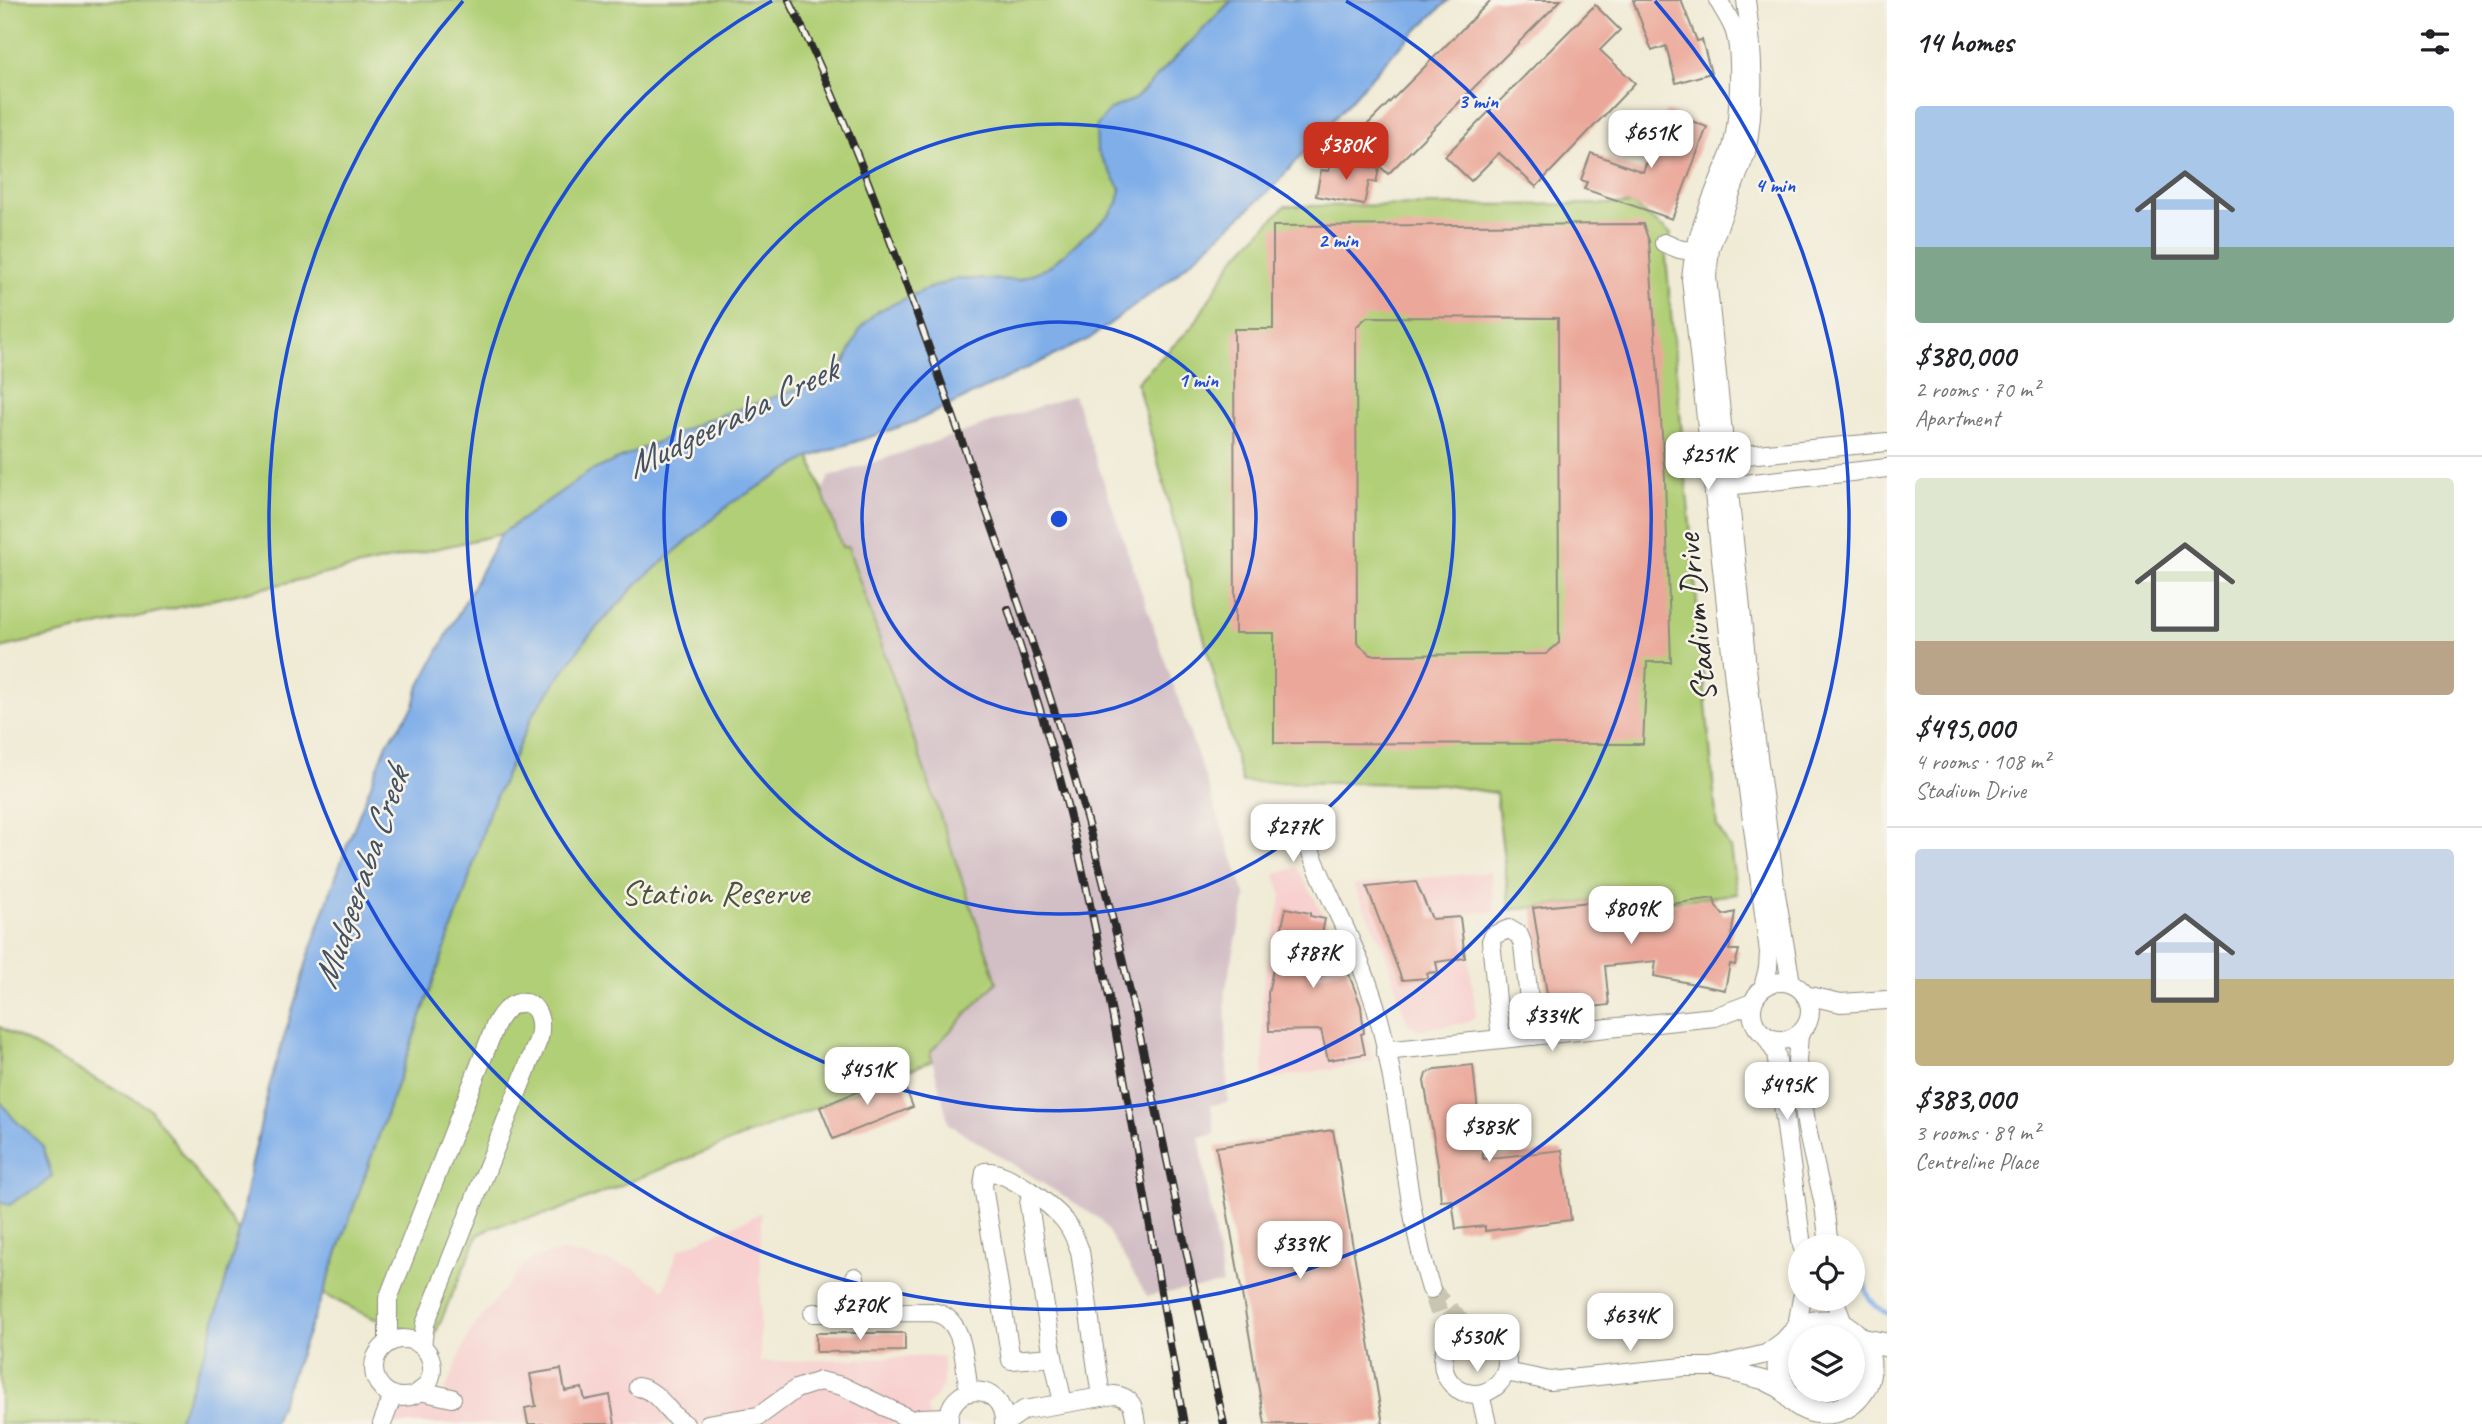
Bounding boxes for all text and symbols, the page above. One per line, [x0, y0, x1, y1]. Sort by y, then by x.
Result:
text: 14 homes [1915, 23, 2013, 61]
icon: filters [2416, 23, 2454, 61]
text: 3 min [1458, 88, 1498, 114]
pin: $651K [1602, 110, 1700, 170]
text: $651K [1624, 118, 1678, 147]
pin: $380K [1297, 122, 1395, 182]
text: $380K [1319, 130, 1373, 159]
icon: home [2122, 152, 2248, 278]
text: 4 min [1755, 172, 1795, 198]
text: 2 min [1318, 227, 1358, 253]
text: $380,000 [1915, 337, 2015, 375]
water label: Mudgeeraba Creek [618, 342, 851, 488]
text: 1 min [1178, 367, 1218, 393]
text: 2 rooms · 70 m² [1915, 375, 2039, 404]
text: Apartment [1915, 404, 2000, 433]
pin: $251K [1659, 433, 1757, 492]
text: $251K [1682, 440, 1734, 469]
centre of rings [1047, 507, 1071, 531]
icon: home [2122, 524, 2248, 650]
street label: Stadium Drive [1665, 529, 1727, 704]
text: $495,000 [1915, 709, 2015, 747]
text: 4 rooms · 108 m² [1915, 747, 2050, 776]
water label: Mudgeeraba Creek [300, 755, 422, 994]
text: Stadium Drive [1915, 776, 2026, 805]
pin: $277K [1244, 804, 1342, 864]
text: $277K [1267, 812, 1319, 841]
park label: Station Reserve [621, 870, 812, 915]
pin: $809K [1582, 886, 1680, 946]
text: $809K [1605, 894, 1657, 923]
icon: home [2122, 895, 2248, 1021]
pin: $787K [1264, 930, 1362, 990]
text: $787K [1287, 938, 1339, 967]
pin: $334K [1503, 993, 1601, 1053]
text: $334K [1525, 1001, 1579, 1030]
pin: $451K [818, 1048, 916, 1107]
text: $451K [841, 1055, 893, 1084]
pin: $495K [1738, 1062, 1836, 1122]
text: $495K [1761, 1070, 1813, 1099]
text: $383,000 [1915, 1080, 2015, 1118]
pin: $383K [1440, 1104, 1538, 1164]
text: $383K [1462, 1112, 1516, 1141]
text: 3 rooms · 89 m² [1915, 1118, 2039, 1147]
text: Centreline Place [1915, 1147, 2038, 1176]
pin: $339K [1251, 1222, 1349, 1281]
text: $339K [1274, 1229, 1326, 1258]
map controls [1788, 1234, 1865, 1402]
button: locate [1788, 1234, 1865, 1311]
pin: $270K [811, 1282, 909, 1342]
text: $270K [834, 1290, 887, 1319]
pin: $634K [1581, 1294, 1679, 1353]
text: $634K [1603, 1301, 1657, 1330]
pin: $530K [1428, 1314, 1526, 1374]
text: $530K [1451, 1322, 1503, 1351]
button: layers [1788, 1325, 1865, 1402]

